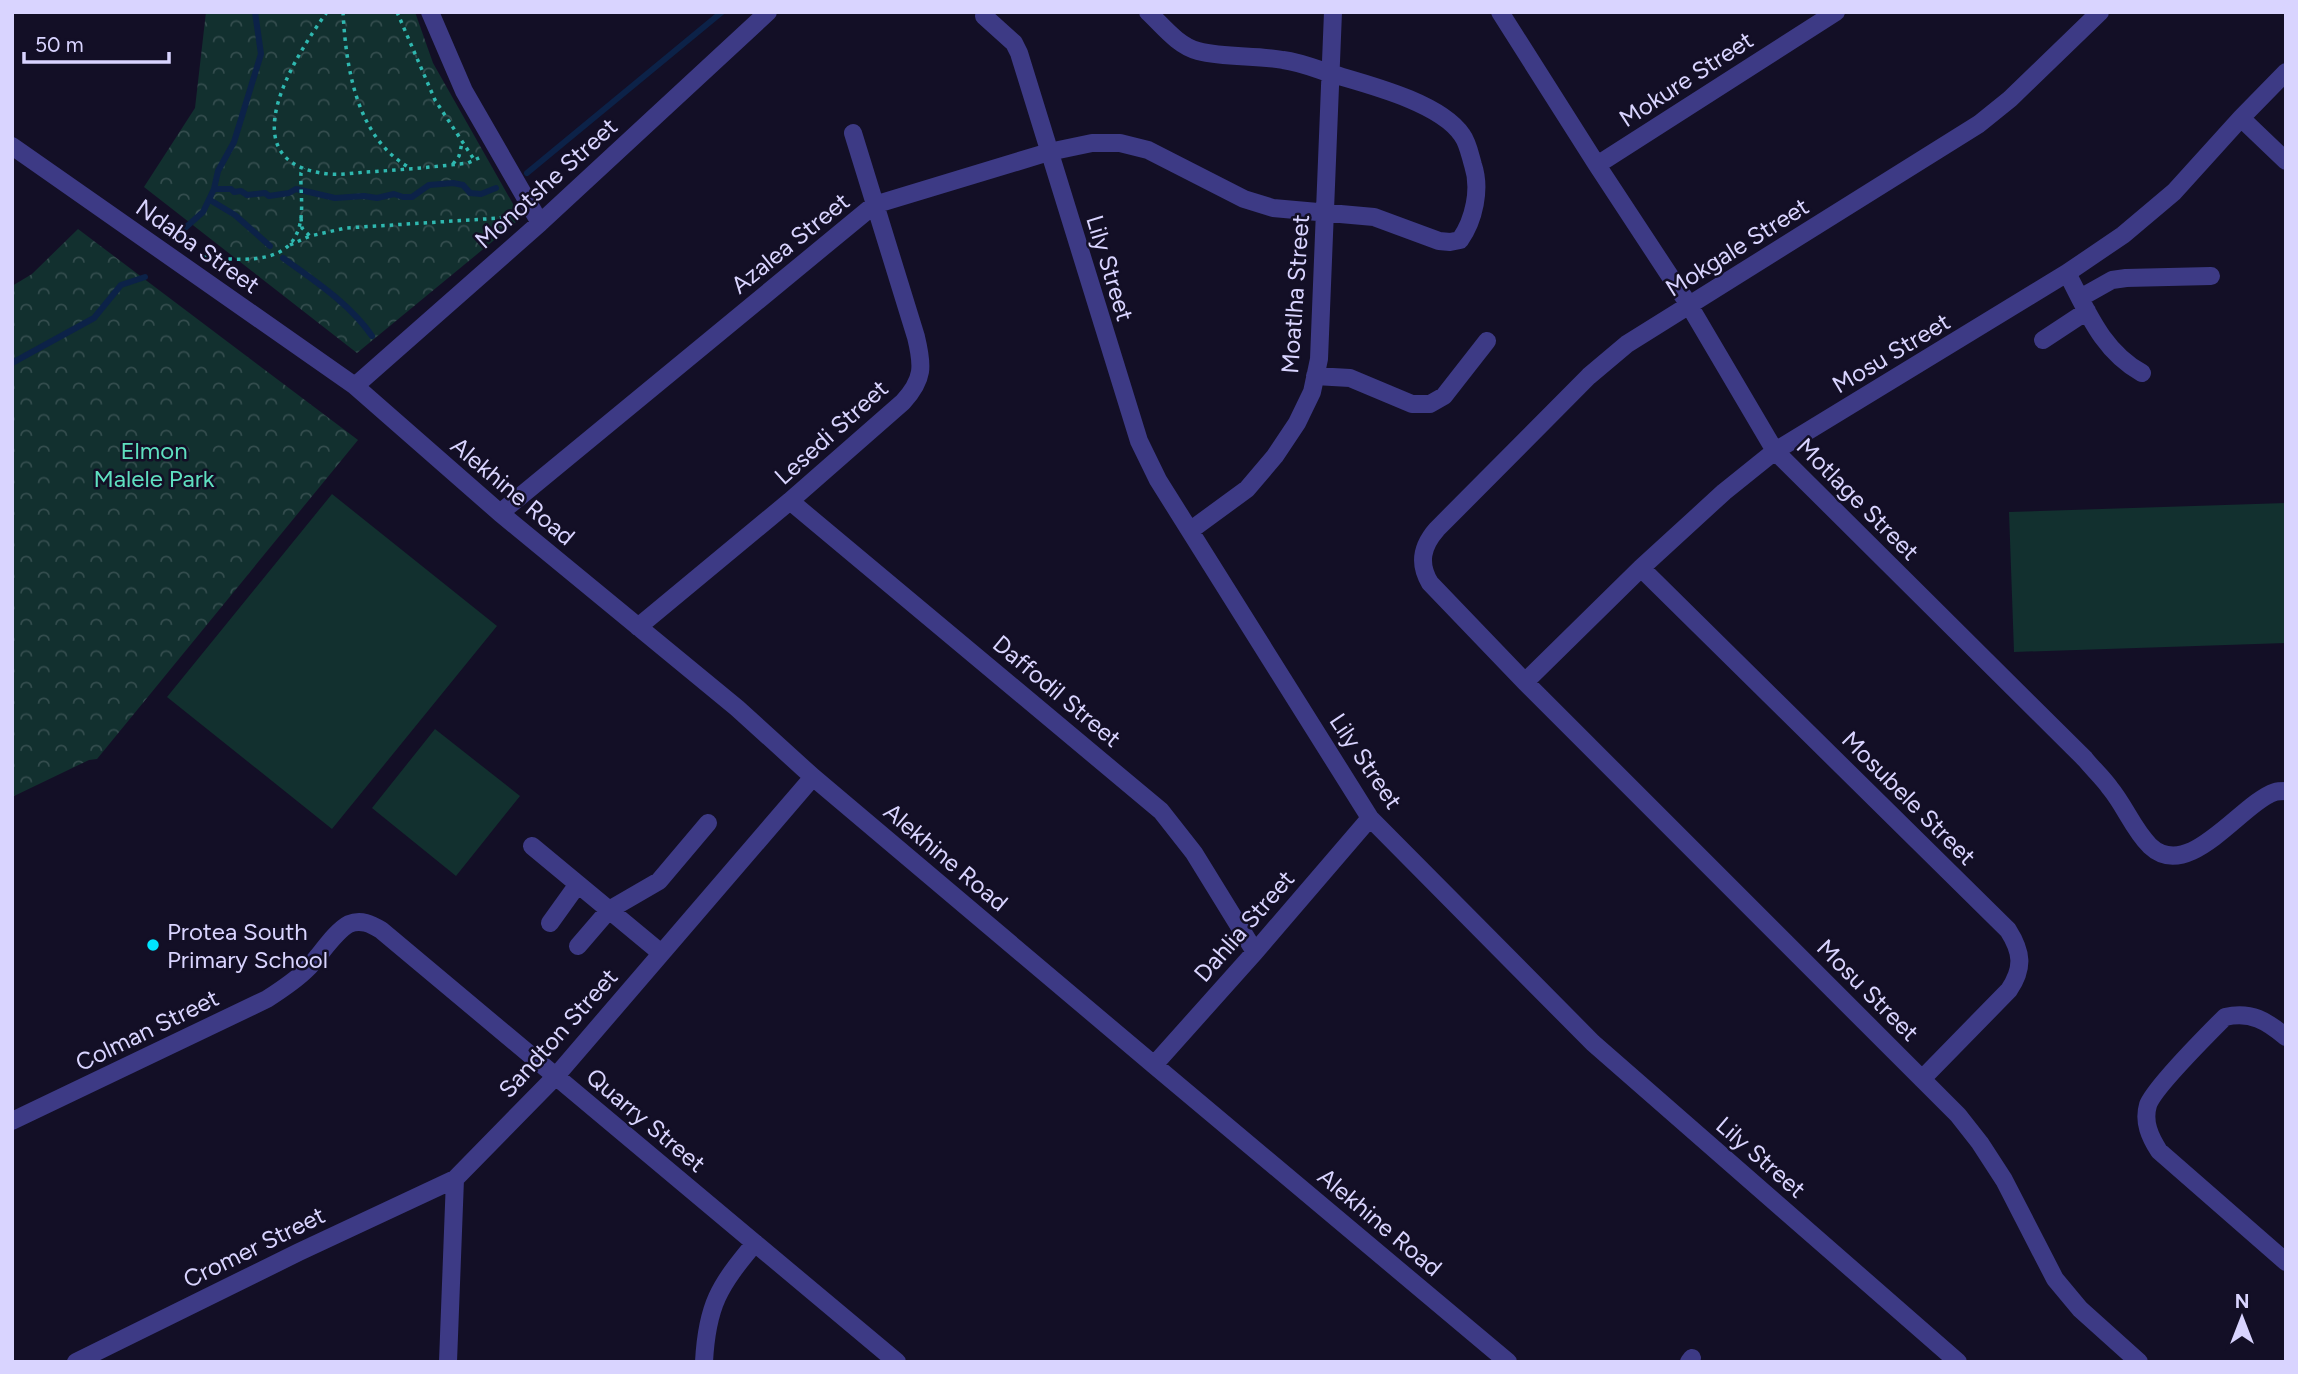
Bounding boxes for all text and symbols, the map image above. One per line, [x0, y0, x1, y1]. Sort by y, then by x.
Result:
scale bar [24, 21, 170, 65]
street label: Mokure Street [1614, 25, 1758, 133]
text: 50 m [35, 32, 84, 57]
street label: Monotshe Street [469, 112, 623, 254]
street label: Azalea Street [725, 186, 855, 300]
street label: Mokgale Street [1660, 191, 1814, 303]
street label: Ndaba Street [131, 193, 265, 299]
street label: Lily Street [1080, 212, 1140, 324]
street label: Moatlha Street [1275, 213, 1315, 375]
street label: Mosu Street [1827, 307, 1955, 399]
street label: Lesedi Street [768, 374, 894, 490]
street label: Alekhine Road [445, 431, 581, 551]
street label: Motlage Street [1791, 432, 1925, 566]
park label: Elmon Malele Park [94, 436, 215, 493]
street label: Daffodil Street [987, 629, 1127, 753]
street label: Lily Street [1323, 708, 1409, 814]
street label: Mosubele Street [1836, 725, 1982, 871]
street label: Alekhine Road [878, 797, 1014, 917]
street label: Dahlia Street [1188, 864, 1300, 988]
place label: Protea South Primary School [167, 917, 328, 974]
street label: Mosu Street [1811, 933, 1925, 1047]
marker: Protea South Primary School [145, 937, 161, 953]
street label: Sandton Street [492, 962, 624, 1104]
street label: Colman Street [71, 983, 223, 1077]
street label: Quarry Street [581, 1062, 711, 1178]
street label: Lily Street [1710, 1110, 1812, 1204]
street label: Alekhine Road [1312, 1162, 1448, 1282]
street label: Cromer Street [178, 1200, 330, 1294]
north arrow [2207, 1283, 2277, 1353]
text: N [2235, 1290, 2249, 1313]

